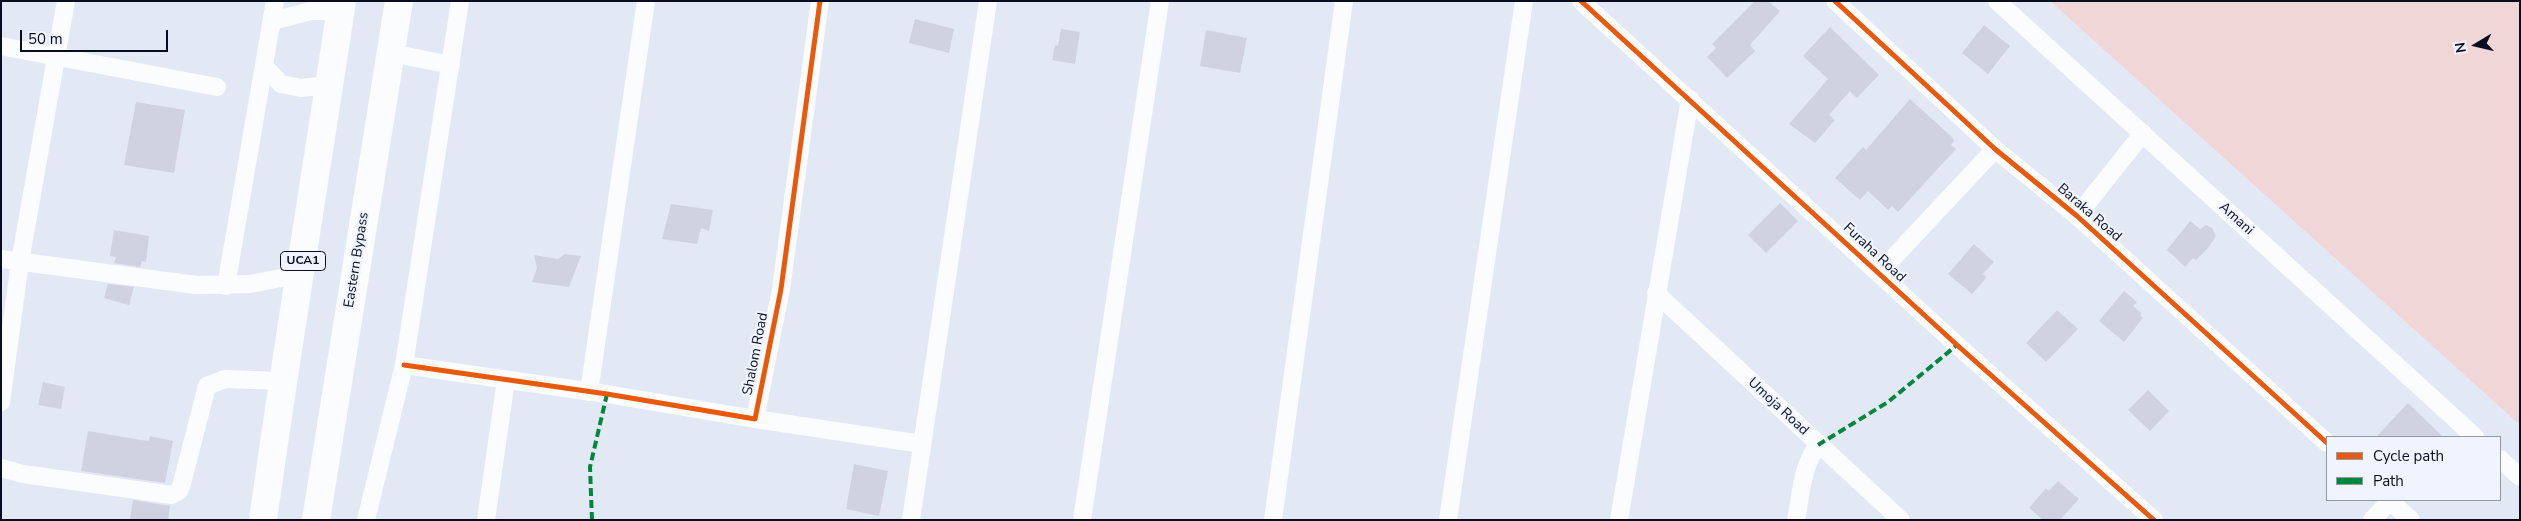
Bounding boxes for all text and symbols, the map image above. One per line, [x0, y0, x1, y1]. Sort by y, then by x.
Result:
scale bar [22, 20, 170, 52]
north arrow [2451, 20, 2501, 70]
text: 50 m [28, 29, 63, 49]
text: N [2450, 41, 2471, 54]
street label: Baraka Road [2053, 180, 2125, 246]
street label: Amani [2215, 199, 2257, 239]
street label: Eastern Bypass [341, 211, 373, 309]
street label: Furaha Road [1839, 220, 1909, 286]
road number: UCA1 [280, 252, 326, 270]
street label: Shalom Road [740, 311, 772, 397]
street label: Umoja Road [1744, 375, 1812, 439]
legend [2326, 436, 2501, 501]
text: Cycle path [2373, 446, 2444, 466]
text: Path [2373, 471, 2404, 491]

